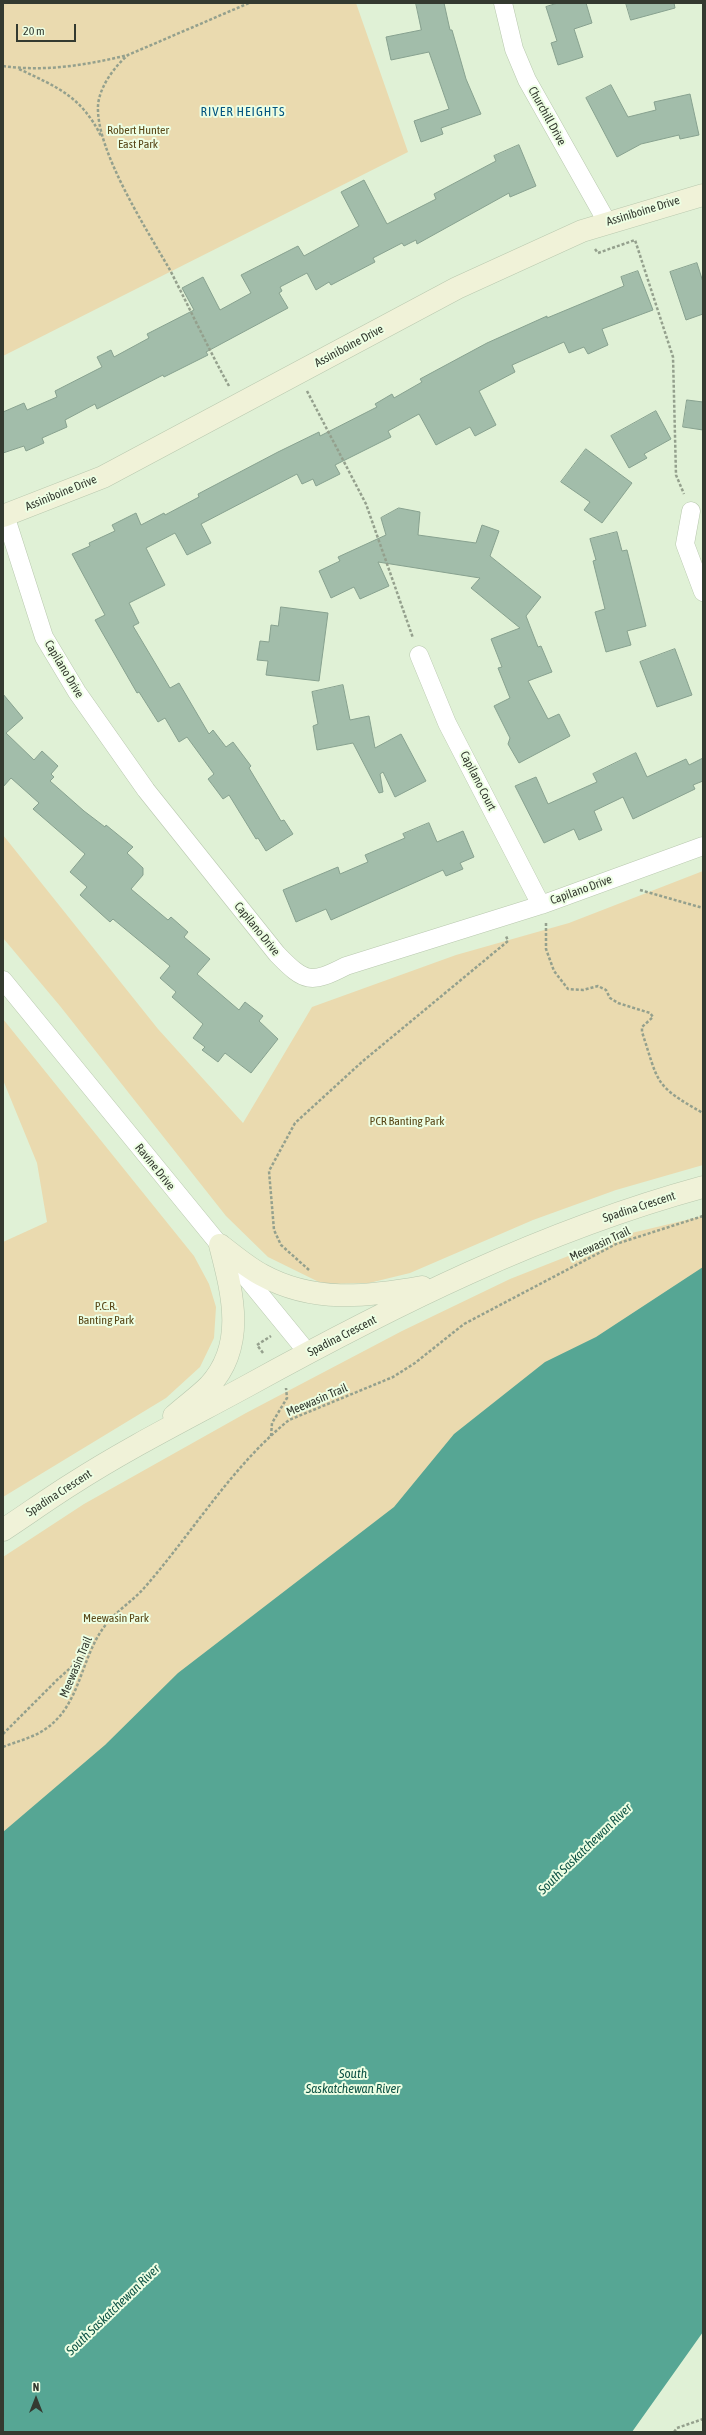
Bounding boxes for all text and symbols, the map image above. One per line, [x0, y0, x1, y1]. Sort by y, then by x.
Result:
scale bar [18, 16, 78, 42]
text: 20 m [23, 24, 45, 38]
street label: Churchill Drive [525, 84, 569, 148]
district label: RIVER HEIGHTS [200, 104, 286, 120]
park label: Robert Hunter East Park [107, 123, 169, 151]
street label: Assiniboine Drive [605, 193, 681, 229]
street label: Assiniboine Drive [312, 322, 386, 370]
street label: Assiniboine Drive [23, 472, 99, 514]
street label: Capilano Drive [41, 638, 87, 700]
street label: Capilano Court [457, 749, 499, 813]
street label: Capilano Drive [548, 872, 614, 908]
street label: Capilano Drive [231, 899, 283, 959]
park label: PCR Banting Park [370, 1114, 444, 1128]
street label: Ravine Drive [132, 1141, 178, 1193]
street label: Spadina Crescent [601, 1188, 677, 1226]
street label: Meewasin Trail [567, 1224, 633, 1264]
park label: P.C.R. Banting Park [78, 1299, 134, 1327]
street label: Spadina Crescent [305, 1312, 379, 1360]
street label: Meewasin Trail [284, 1381, 350, 1419]
street label: Spadina Crescent [23, 1466, 95, 1520]
park label: Meewasin Park [83, 1611, 149, 1625]
street label: Meewasin Trail [57, 1634, 95, 1700]
water label: South Saskatchewan River [535, 1800, 635, 1898]
water label: South Saskatchewan River [306, 2066, 400, 2097]
water label: South Saskatchewan River [63, 2261, 163, 2359]
north arrow [16, 2379, 56, 2419]
text: N [33, 2381, 39, 2393]

